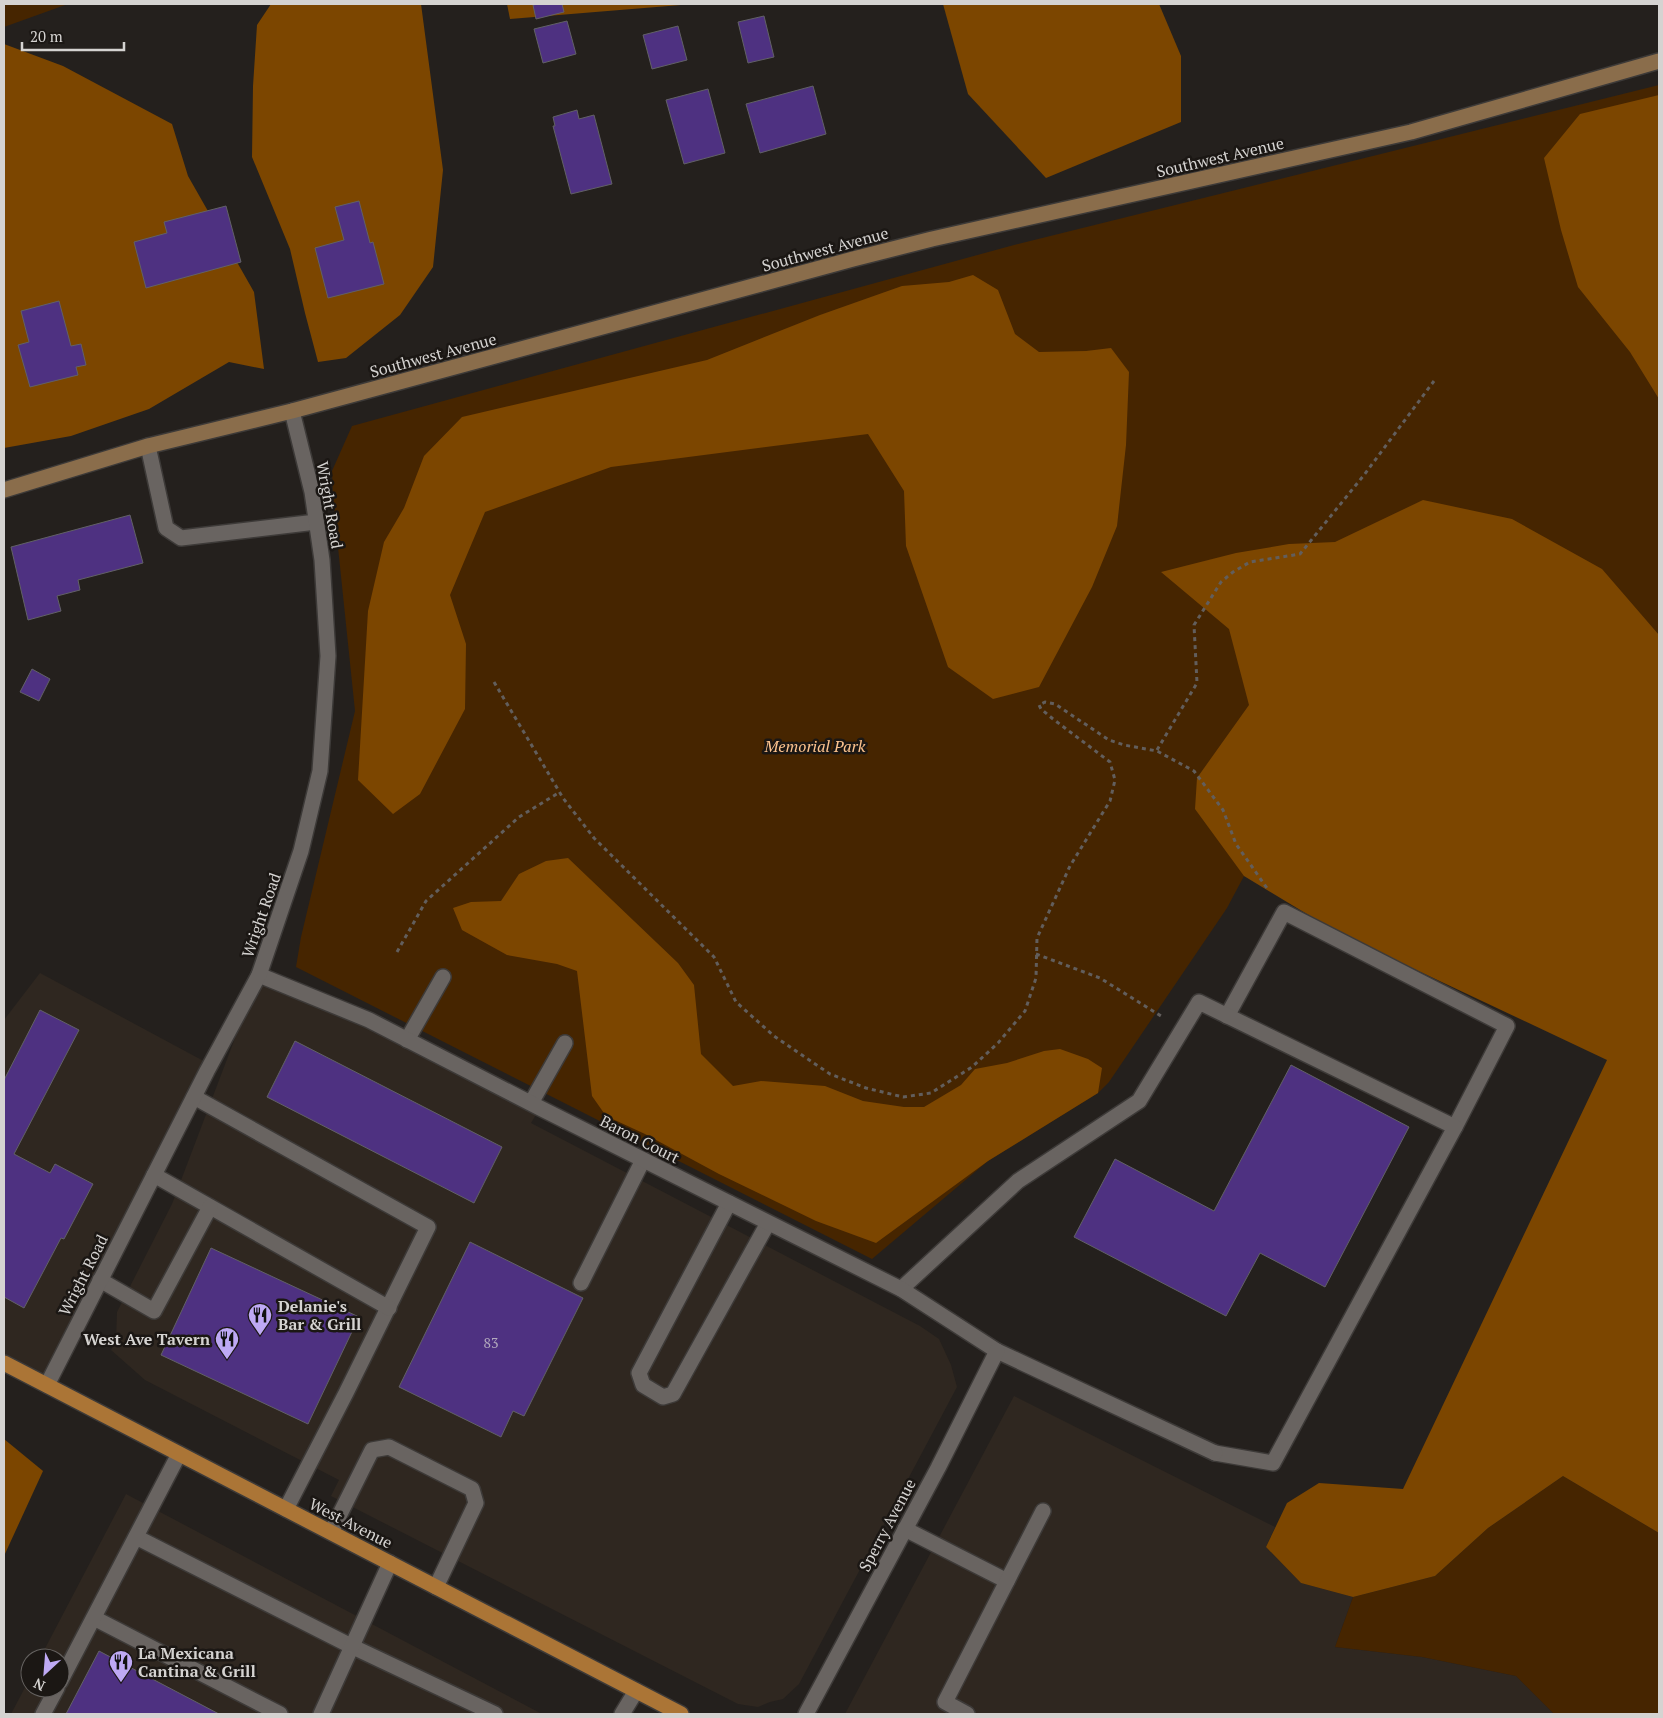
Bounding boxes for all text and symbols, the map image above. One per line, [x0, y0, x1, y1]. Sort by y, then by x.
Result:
scale bar [22, 20, 125, 52]
text: 20 m [30, 26, 63, 46]
street label: Southwest Avenue [1154, 132, 1286, 182]
street label: Southwest Avenue [759, 222, 891, 276]
street label: Southwest Avenue [367, 328, 499, 382]
street label: Wright Road [312, 460, 349, 550]
park label: Memorial Park [764, 735, 866, 757]
street label: Wright Road [236, 870, 286, 960]
street label: Baron Court [597, 1110, 684, 1168]
street label: Wright Road [53, 1231, 113, 1319]
place label: Delanie's Bar & Grill [278, 1295, 361, 1335]
restaurant icon: Delanie's Bar & Grill [247, 1302, 273, 1336]
restaurant icon: West Ave Tavern [214, 1326, 240, 1360]
place label: West Ave Tavern [83, 1328, 211, 1350]
house number: 83 [484, 1333, 498, 1352]
street label: Sperry Avenue [853, 1475, 921, 1575]
street label: West Avenue [306, 1493, 396, 1553]
place label: La Mexicana Cantina & Grill [138, 1642, 256, 1682]
north arrow [20, 1648, 70, 1698]
restaurant icon: La Mexicana Cantina & Grill [108, 1649, 134, 1683]
text: N [30, 1674, 48, 1696]

